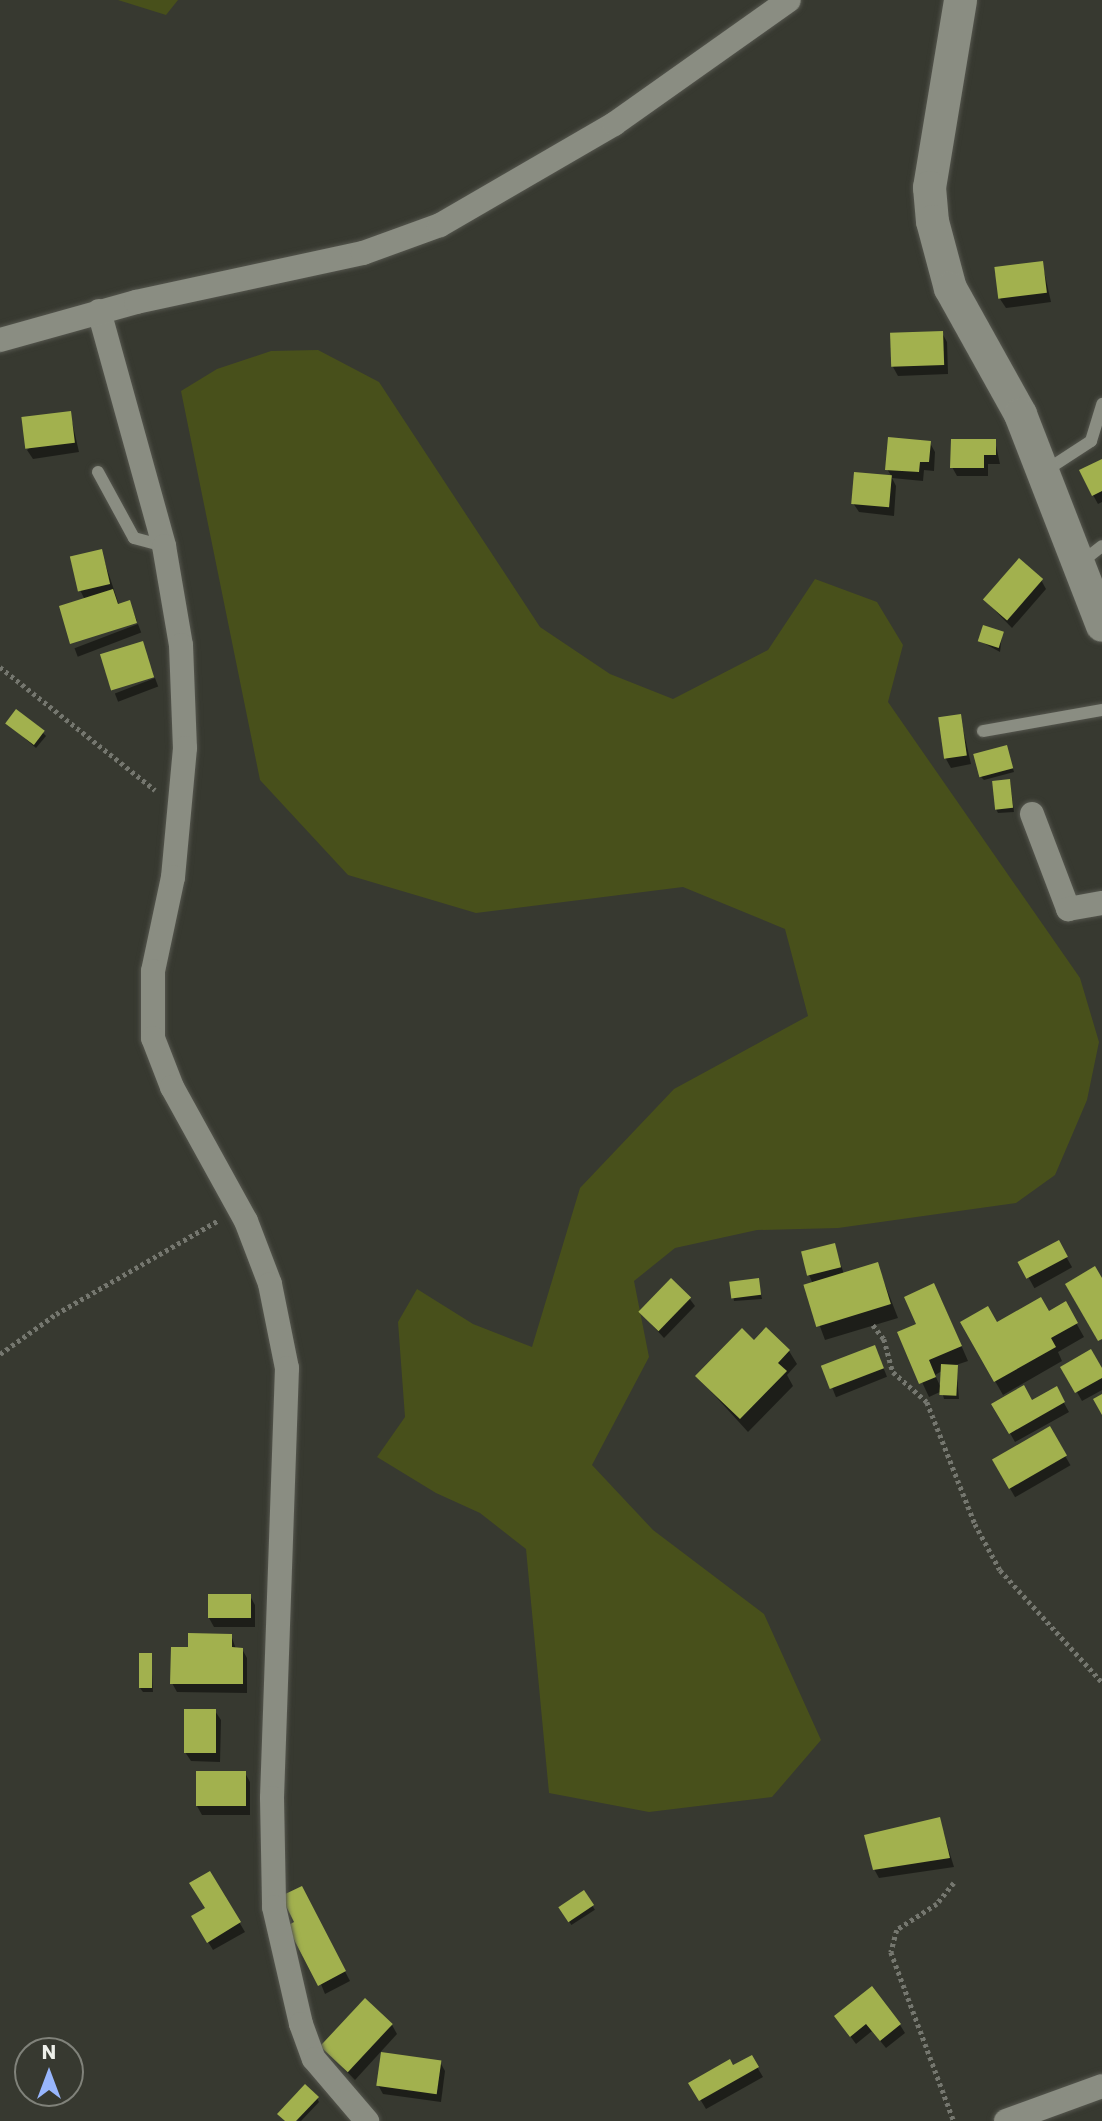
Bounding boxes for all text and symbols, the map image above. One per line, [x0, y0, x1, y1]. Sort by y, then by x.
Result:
north arrow [14, 2037, 84, 2107]
text: N [42, 2039, 56, 2066]

